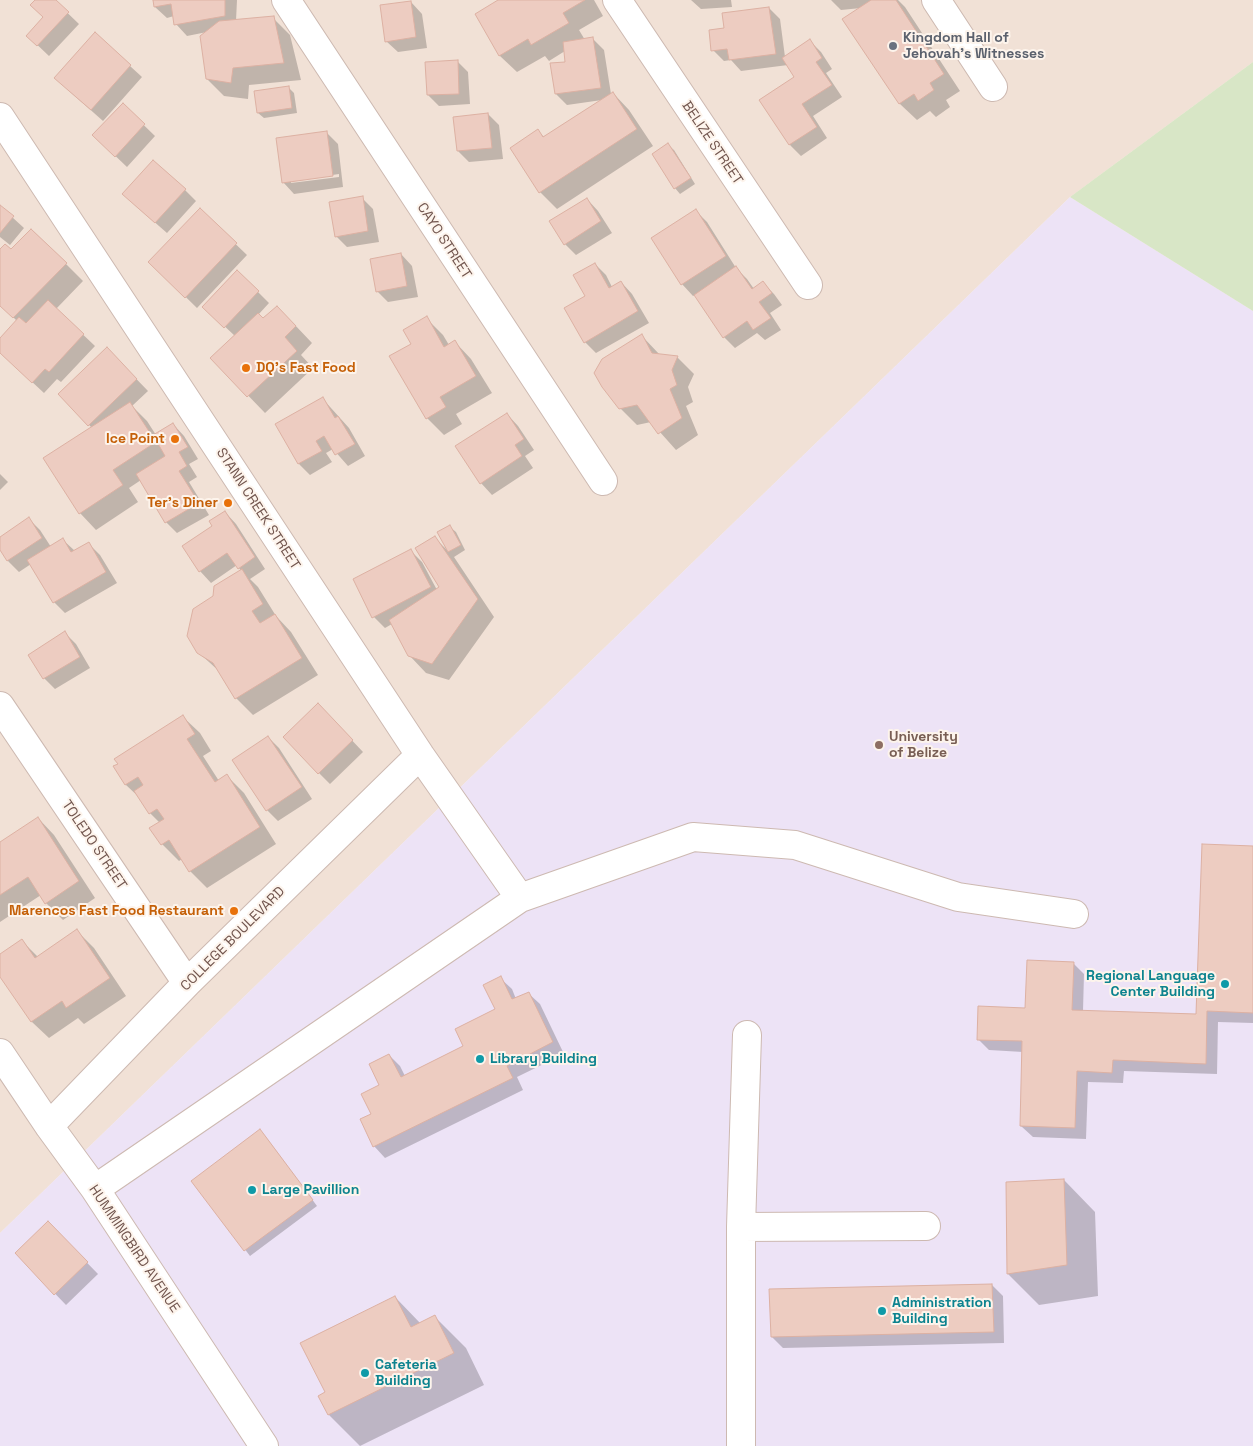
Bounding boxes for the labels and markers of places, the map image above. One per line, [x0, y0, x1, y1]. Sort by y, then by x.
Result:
place label: Kingdom Hall of Jehovah's Witnesses [903, 30, 1044, 62]
marker: Kingdom Hall of Jehovah's Witnesses [887, 40, 899, 52]
place label: DQ's Fast Food [256, 360, 356, 376]
marker: DQ's Fast Food [240, 362, 252, 374]
place label: Ice Point [106, 431, 165, 447]
marker: Ice Point [169, 433, 181, 445]
place label: Ter's Diner [147, 495, 218, 511]
marker: Ter's Diner [222, 497, 234, 509]
place label: University of Belize [889, 729, 958, 762]
marker: University of Belize [873, 739, 885, 751]
place label: Marencos Fast Food Restaurant [9, 903, 224, 919]
marker: Marencos Fast Food Restaurant [228, 905, 240, 917]
place label: Regional Language Center Building [1086, 968, 1215, 1000]
marker: Regional Language Center Building [1219, 978, 1231, 990]
place label: Library Building [490, 1051, 597, 1067]
marker: Library Building [474, 1053, 486, 1065]
place label: Large Pavillion [262, 1182, 359, 1198]
marker: Large Pavillion [246, 1184, 258, 1196]
place label: Administration Building [892, 1295, 992, 1328]
marker: Administration Building [876, 1305, 888, 1317]
place label: Cafeteria Building [375, 1357, 437, 1390]
marker: Cafeteria Building [359, 1367, 371, 1379]

